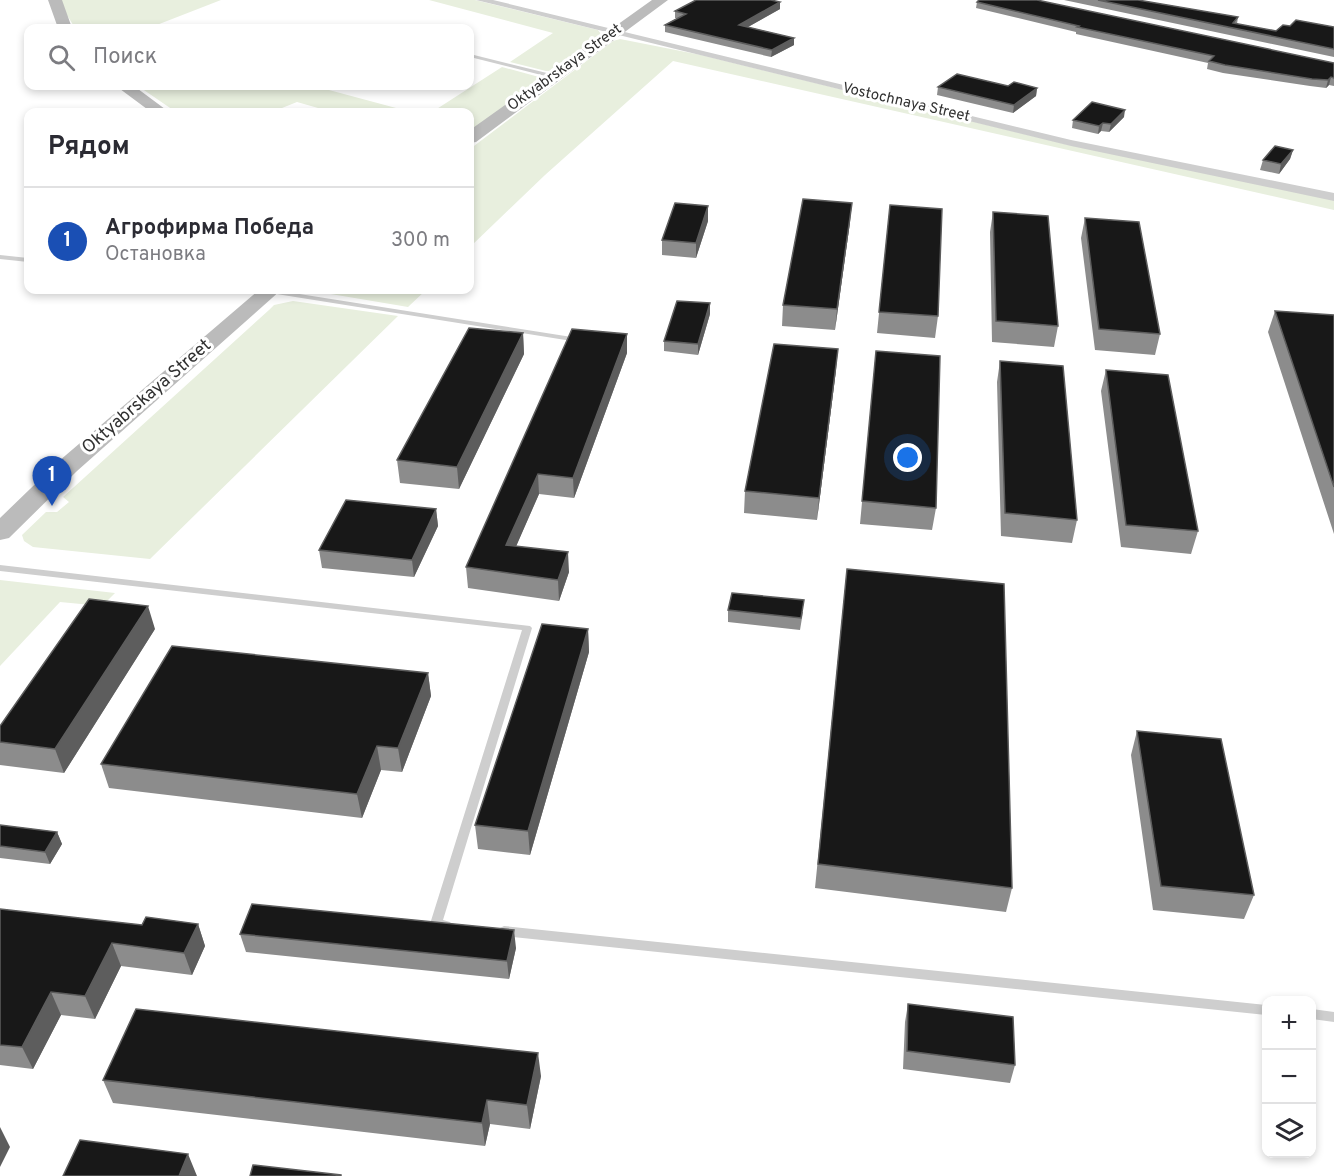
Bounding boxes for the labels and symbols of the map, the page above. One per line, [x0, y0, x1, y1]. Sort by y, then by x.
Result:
street label: Oktyabrskaya Street [504, 20, 626, 116]
street label: Vostochnaya Street [840, 79, 972, 127]
street label: Oktyabrskaya Street [78, 335, 216, 459]
your location [893, 443, 922, 472]
pin: 1 [32, 456, 72, 506]

